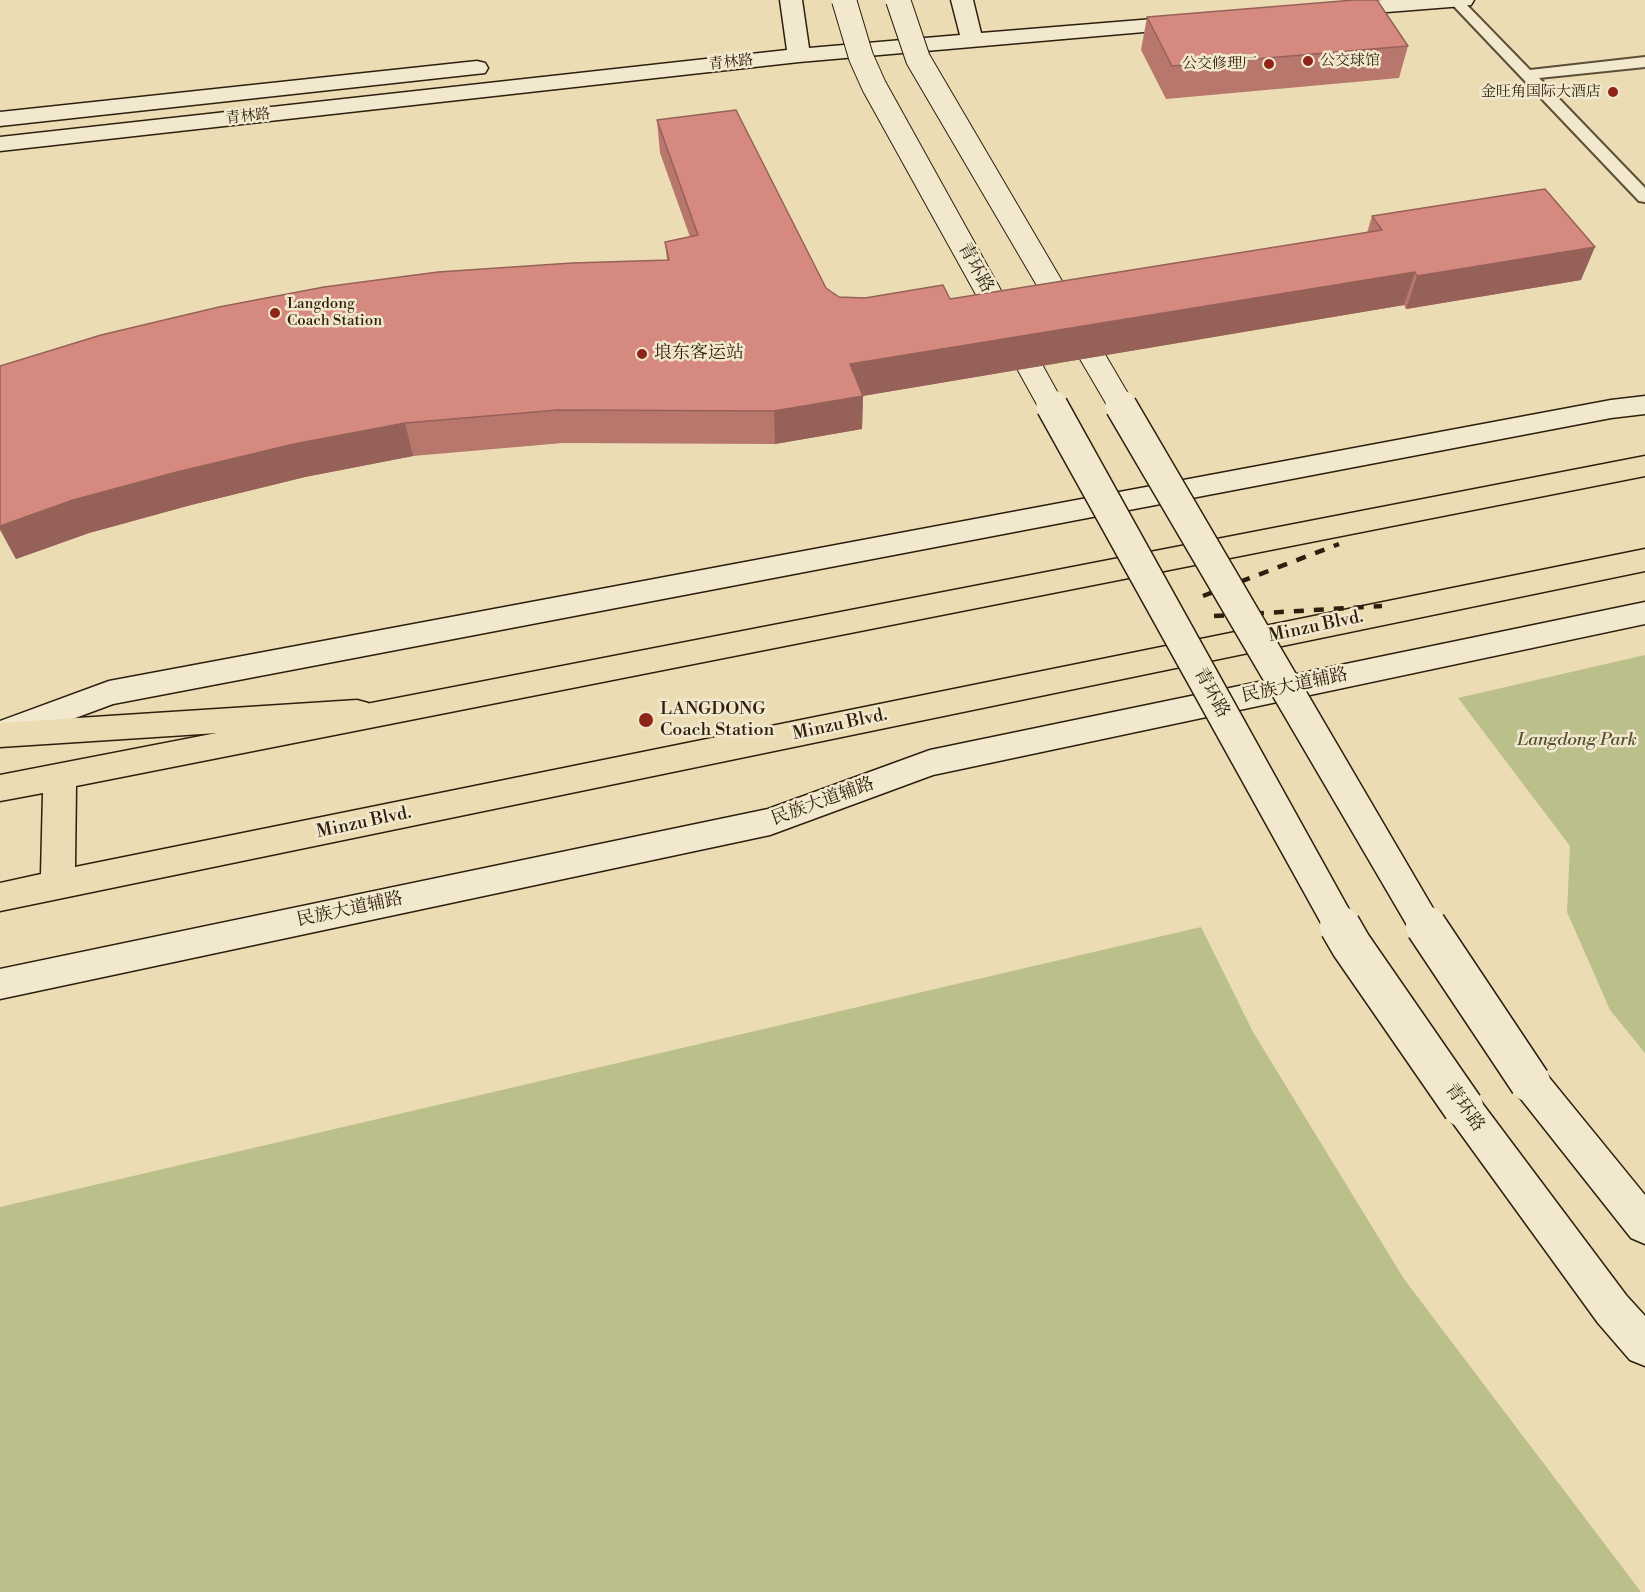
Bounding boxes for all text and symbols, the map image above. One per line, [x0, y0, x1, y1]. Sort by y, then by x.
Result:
street label: 青林路 [708, 52, 754, 74]
place label: 公交球馆 [1320, 52, 1380, 70]
marker: 公交球馆 [1301, 54, 1315, 68]
place label: 公交修理厂 [1182, 55, 1257, 73]
marker: 公交修理厂 [1262, 57, 1276, 71]
place label: 金旺角国际大酒店 [1481, 83, 1601, 101]
marker: 金旺角国际大酒店 [1606, 85, 1620, 99]
street label: 青林路 [225, 106, 271, 128]
street label: 青环路 [952, 239, 998, 297]
place label: Langdong Coach Station [287, 295, 382, 330]
marker: Langdong Coach Station [268, 306, 282, 320]
place label: 埌东客运站 [654, 343, 744, 365]
marker: 埌东客运站 [635, 347, 649, 361]
street label: Minzu Blvd. [1267, 606, 1365, 648]
street label: 青环路 [1188, 664, 1234, 722]
street label: 民族大道辅路 [1240, 664, 1350, 708]
place label: LANGDONG Coach Station [660, 699, 774, 742]
street label: Minzu Blvd. [791, 704, 889, 746]
marker: LANGDONG Coach Station [637, 711, 655, 729]
park label: Langdong Park [1517, 730, 1637, 752]
street label: 民族大道辅路 [769, 773, 877, 831]
street label: Minzu Blvd. [315, 802, 413, 844]
street label: 民族大道辅路 [295, 888, 405, 932]
street label: 青环路 [1440, 1080, 1488, 1136]

